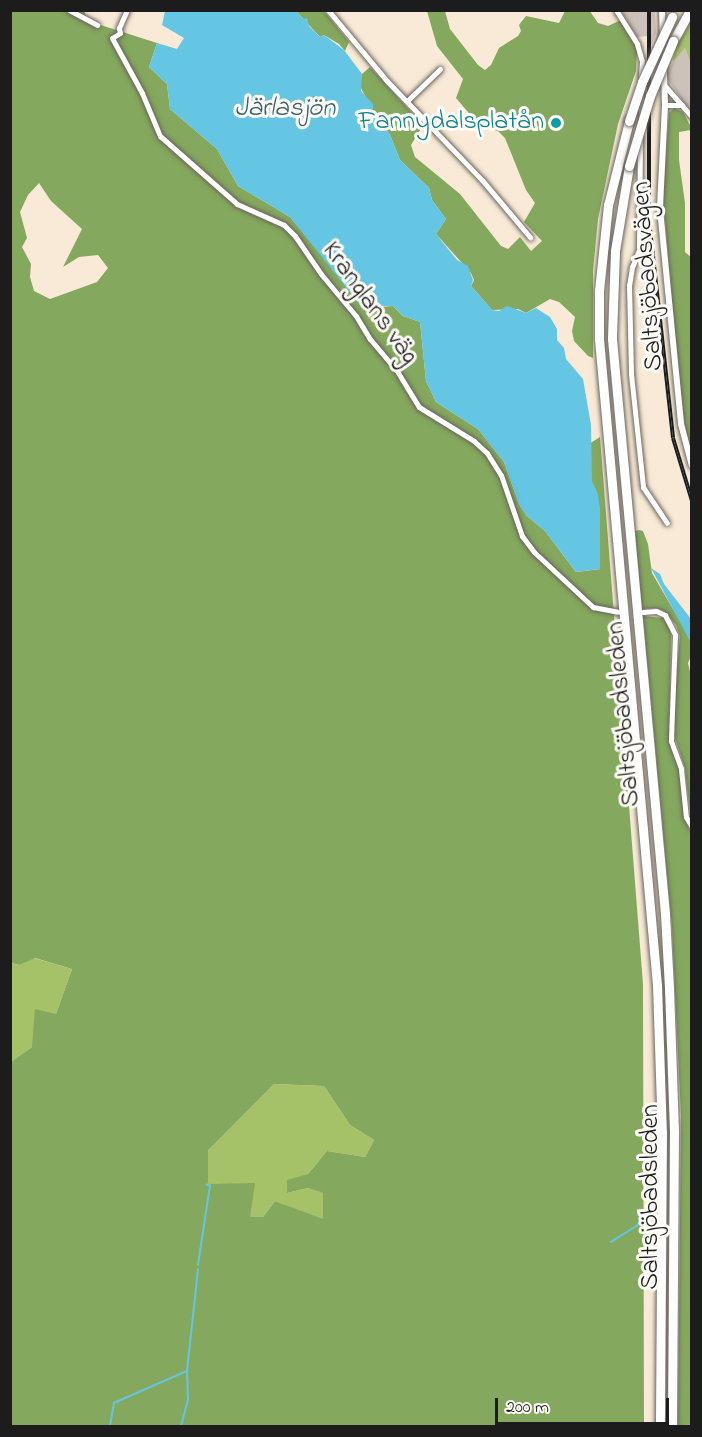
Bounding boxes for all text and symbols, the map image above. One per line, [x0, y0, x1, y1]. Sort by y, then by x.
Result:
water label: Järlasjön [235, 93, 335, 125]
place label: Fannydalsplatån [359, 107, 544, 139]
marker: Fannydalsplatån [549, 116, 563, 130]
street label: Saltsjöbadsvägen [627, 180, 671, 372]
street label: Kranglans väg [314, 237, 424, 371]
street label: Saltsjöbadsleden [601, 620, 649, 808]
street label: Saltsjöbadsleden [636, 1104, 668, 1290]
scale bar [498, 1386, 672, 1424]
text: 200 m [506, 1395, 549, 1421]

